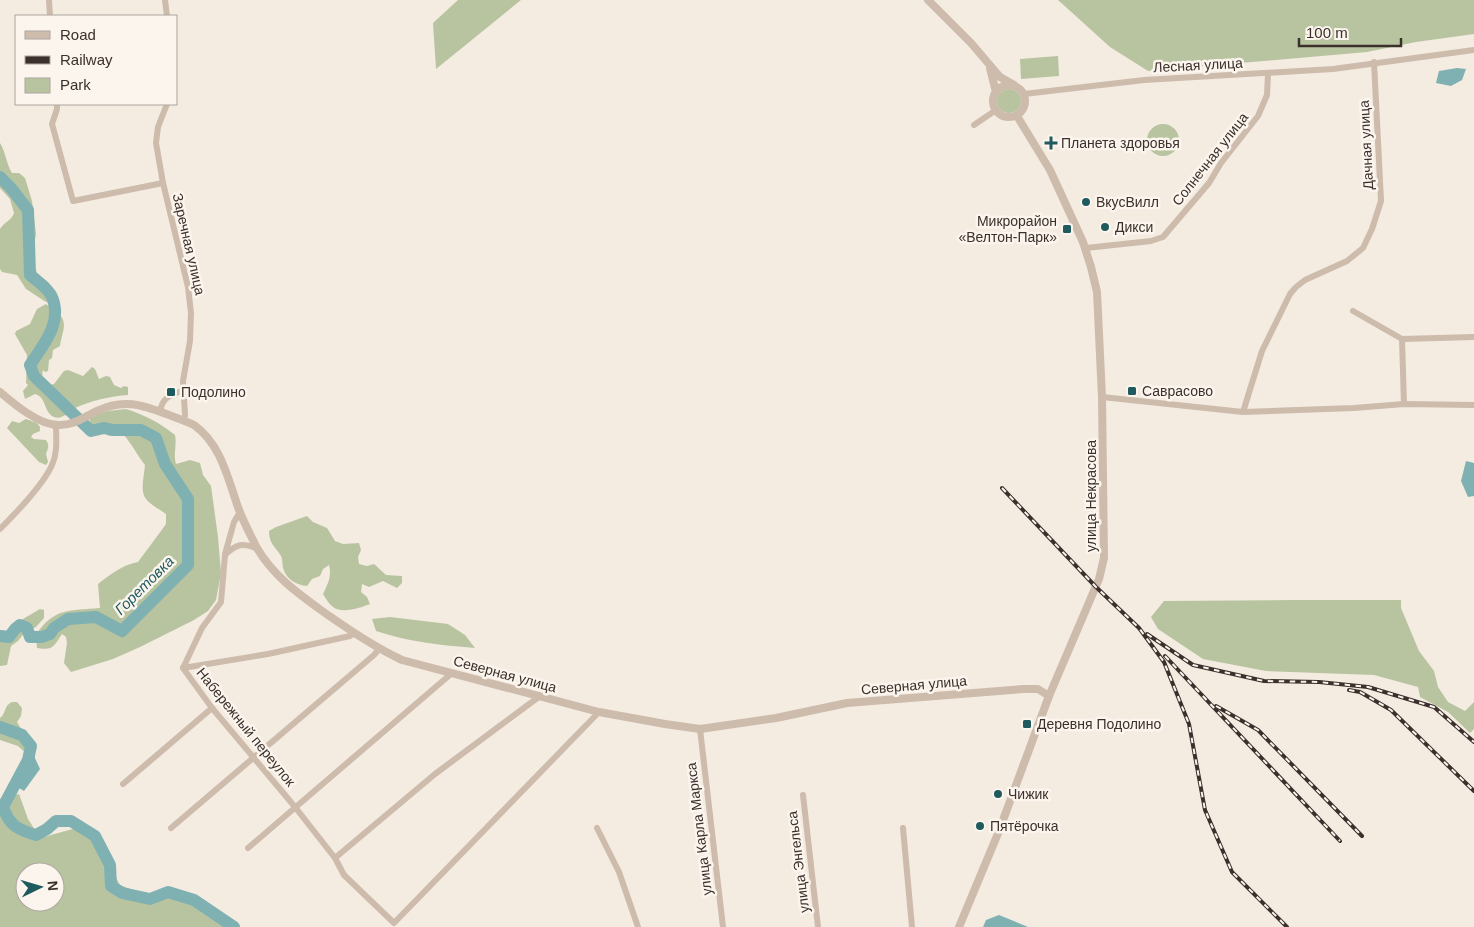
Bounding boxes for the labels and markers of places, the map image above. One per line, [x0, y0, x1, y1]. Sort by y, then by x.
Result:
place label: Планета здоровья [1061, 135, 1180, 151]
marker: Планета здоровья [1045, 137, 1057, 149]
place label: ВкусВилл [1096, 194, 1159, 210]
marker: ВкусВилл [1080, 196, 1092, 208]
place label: Микрорайон «Велтон-Парк» [958, 213, 1057, 245]
place label: Дикси [1115, 219, 1153, 235]
marker: Дикси [1099, 221, 1111, 233]
marker: Микрорайон «Велтон-Парк» [1061, 223, 1073, 235]
place label: Саврасово [1142, 383, 1213, 399]
place label: Подолино [181, 384, 246, 400]
marker: Саврасово [1126, 385, 1138, 397]
marker: Подолино [165, 386, 177, 398]
place label: Деревня Подолино [1037, 716, 1161, 732]
marker: Деревня Подолино [1021, 718, 1033, 730]
place label: Чижик [1008, 786, 1049, 802]
marker: Чижик [992, 788, 1004, 800]
place label: Пятёрочка [990, 818, 1059, 834]
marker: Пятёрочка [974, 820, 986, 832]

